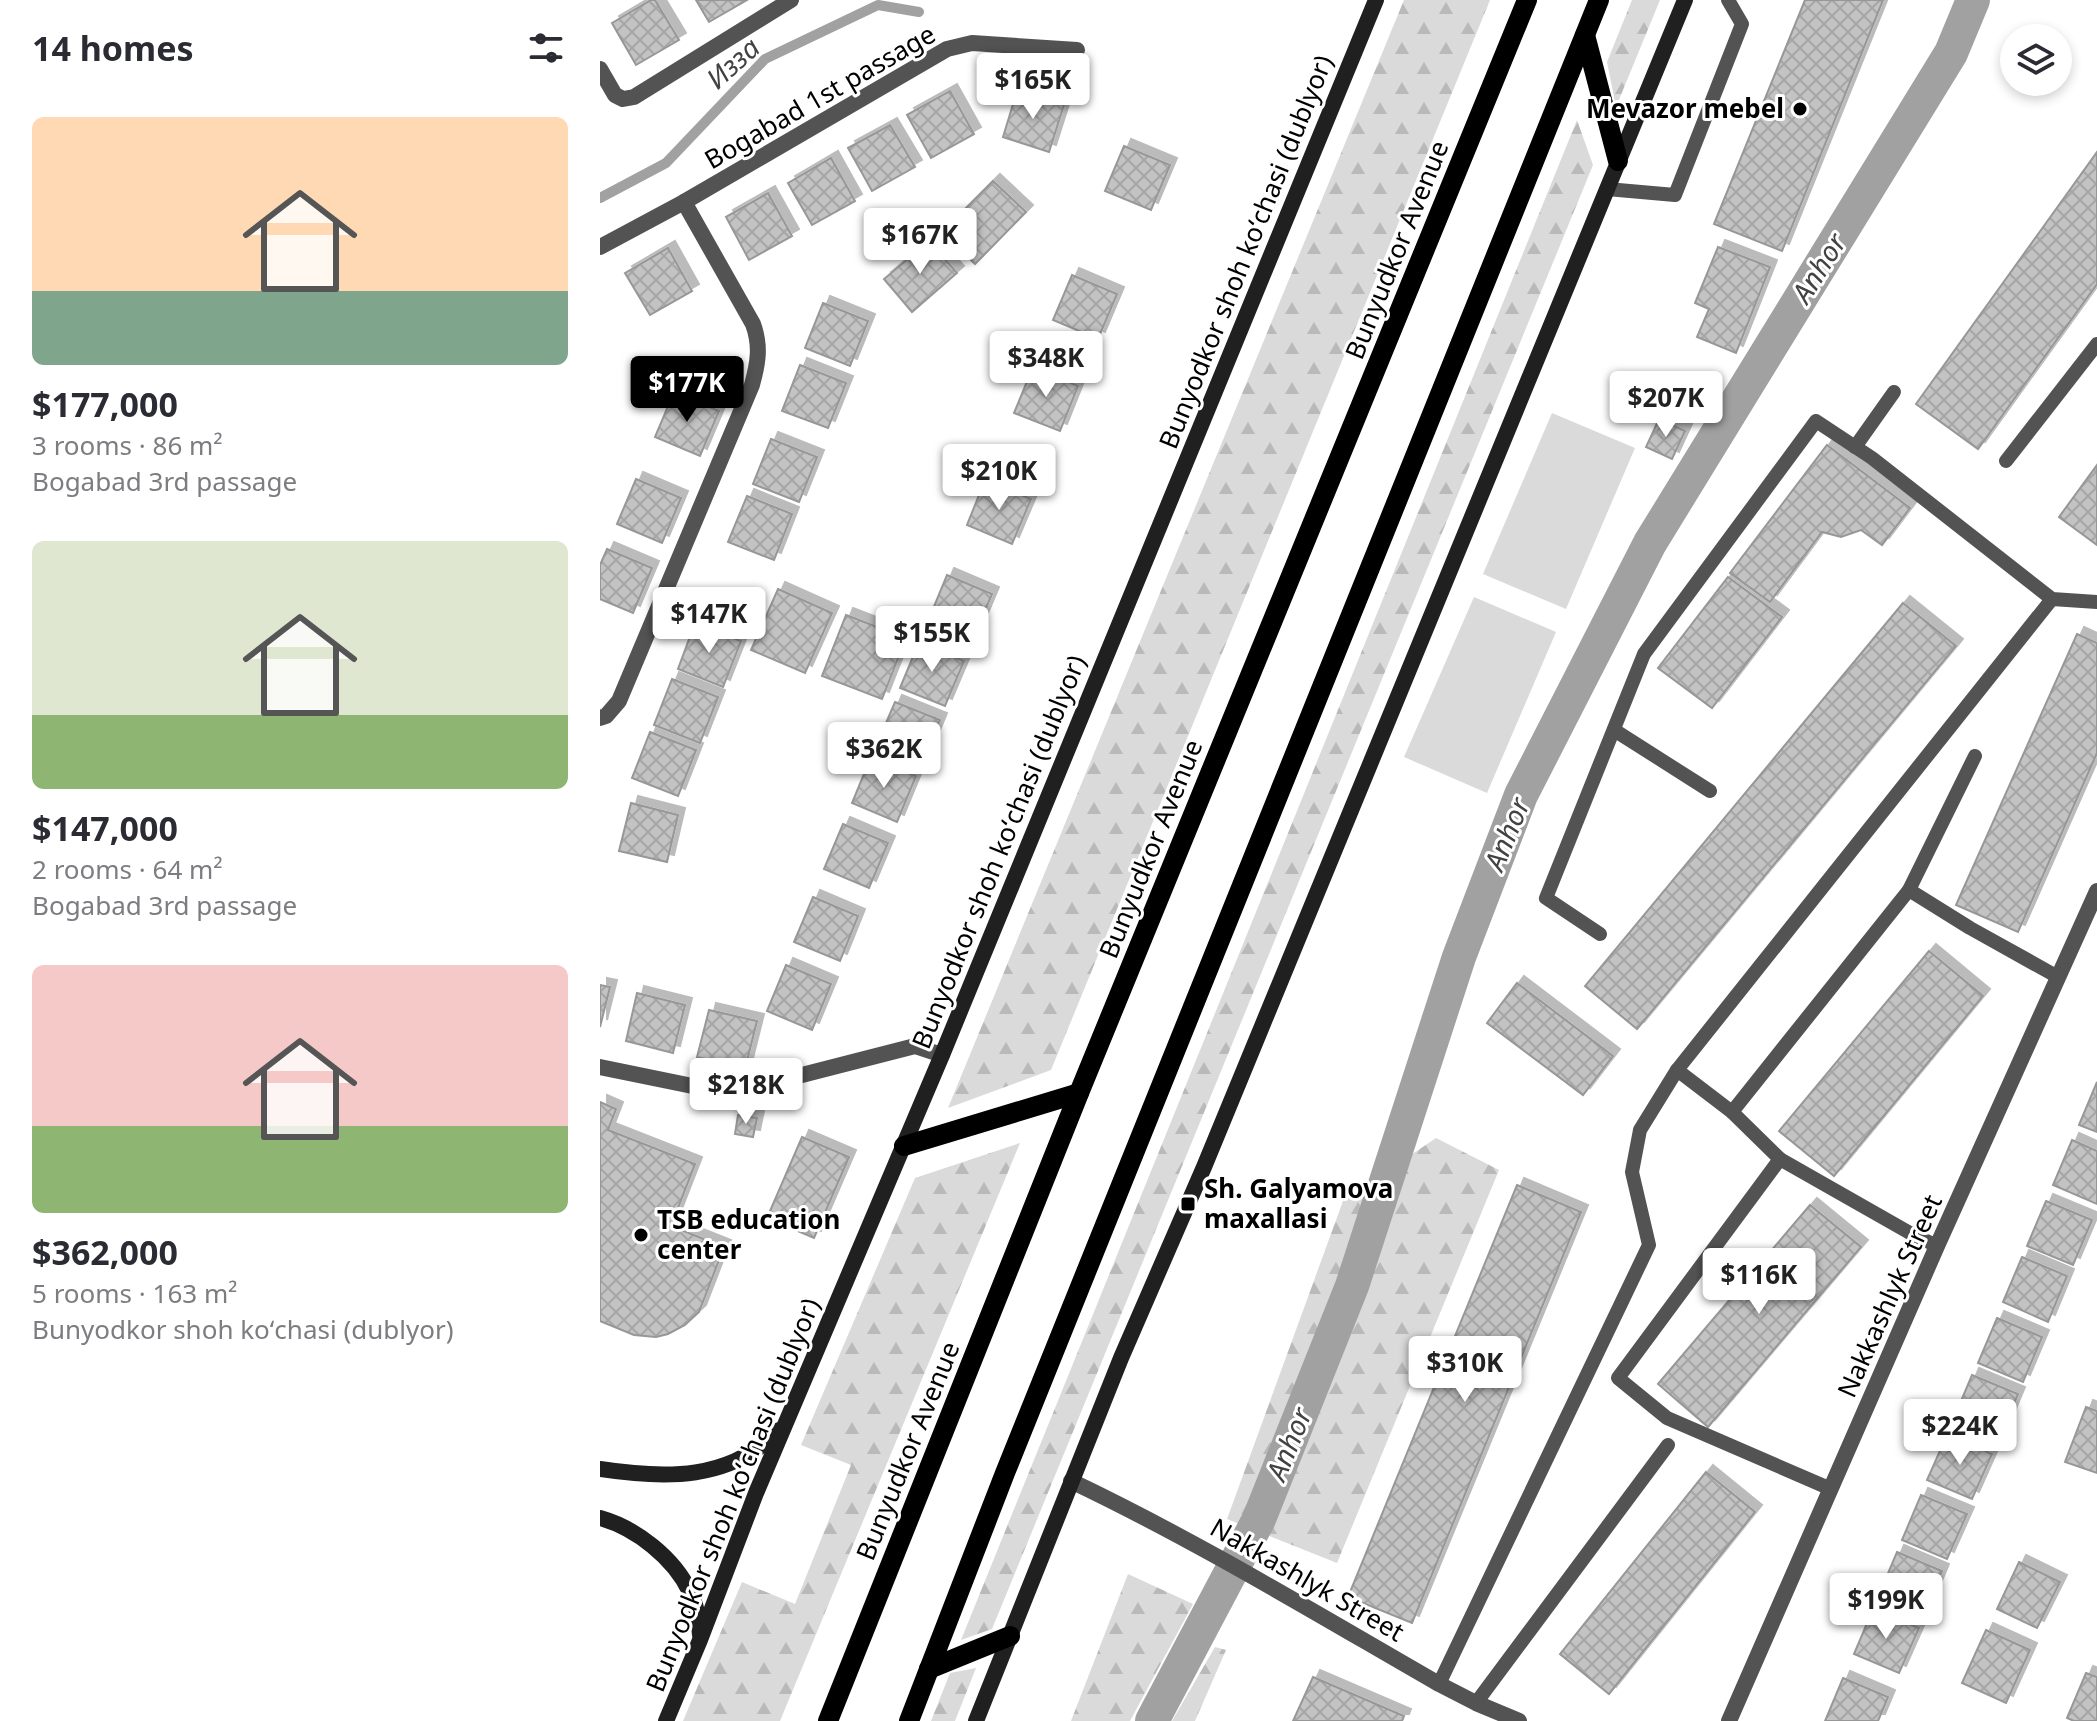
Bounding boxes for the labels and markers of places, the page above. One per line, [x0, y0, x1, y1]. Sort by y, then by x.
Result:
pin: $165K [977, 53, 1089, 121]
place label: Mevazor mebel [1586, 90, 1784, 126]
marker: Mevazor mebel [1791, 100, 1809, 118]
pin: $167K [864, 208, 976, 276]
pin: $348K [990, 331, 1102, 399]
pin: $177K [631, 356, 743, 424]
pin: $207K [1610, 371, 1722, 439]
pin: $210K [943, 444, 1055, 512]
pin: $147K [653, 587, 765, 655]
pin: $155K [876, 606, 988, 674]
pin: $362K [828, 722, 940, 790]
pin: $218K [690, 1058, 802, 1126]
place label: Sh. Galyamova maxallasi [1204, 1170, 1393, 1236]
marker: Sh. Galyamova maxallasi [1179, 1195, 1197, 1213]
place label: TSB education center [657, 1201, 840, 1267]
marker: TSB education center [632, 1226, 650, 1244]
pin: $116K [1703, 1248, 1815, 1316]
pin: $310K [1409, 1336, 1521, 1404]
pin: $224K [1904, 1399, 2016, 1467]
pin: $199K [1830, 1573, 1942, 1641]

